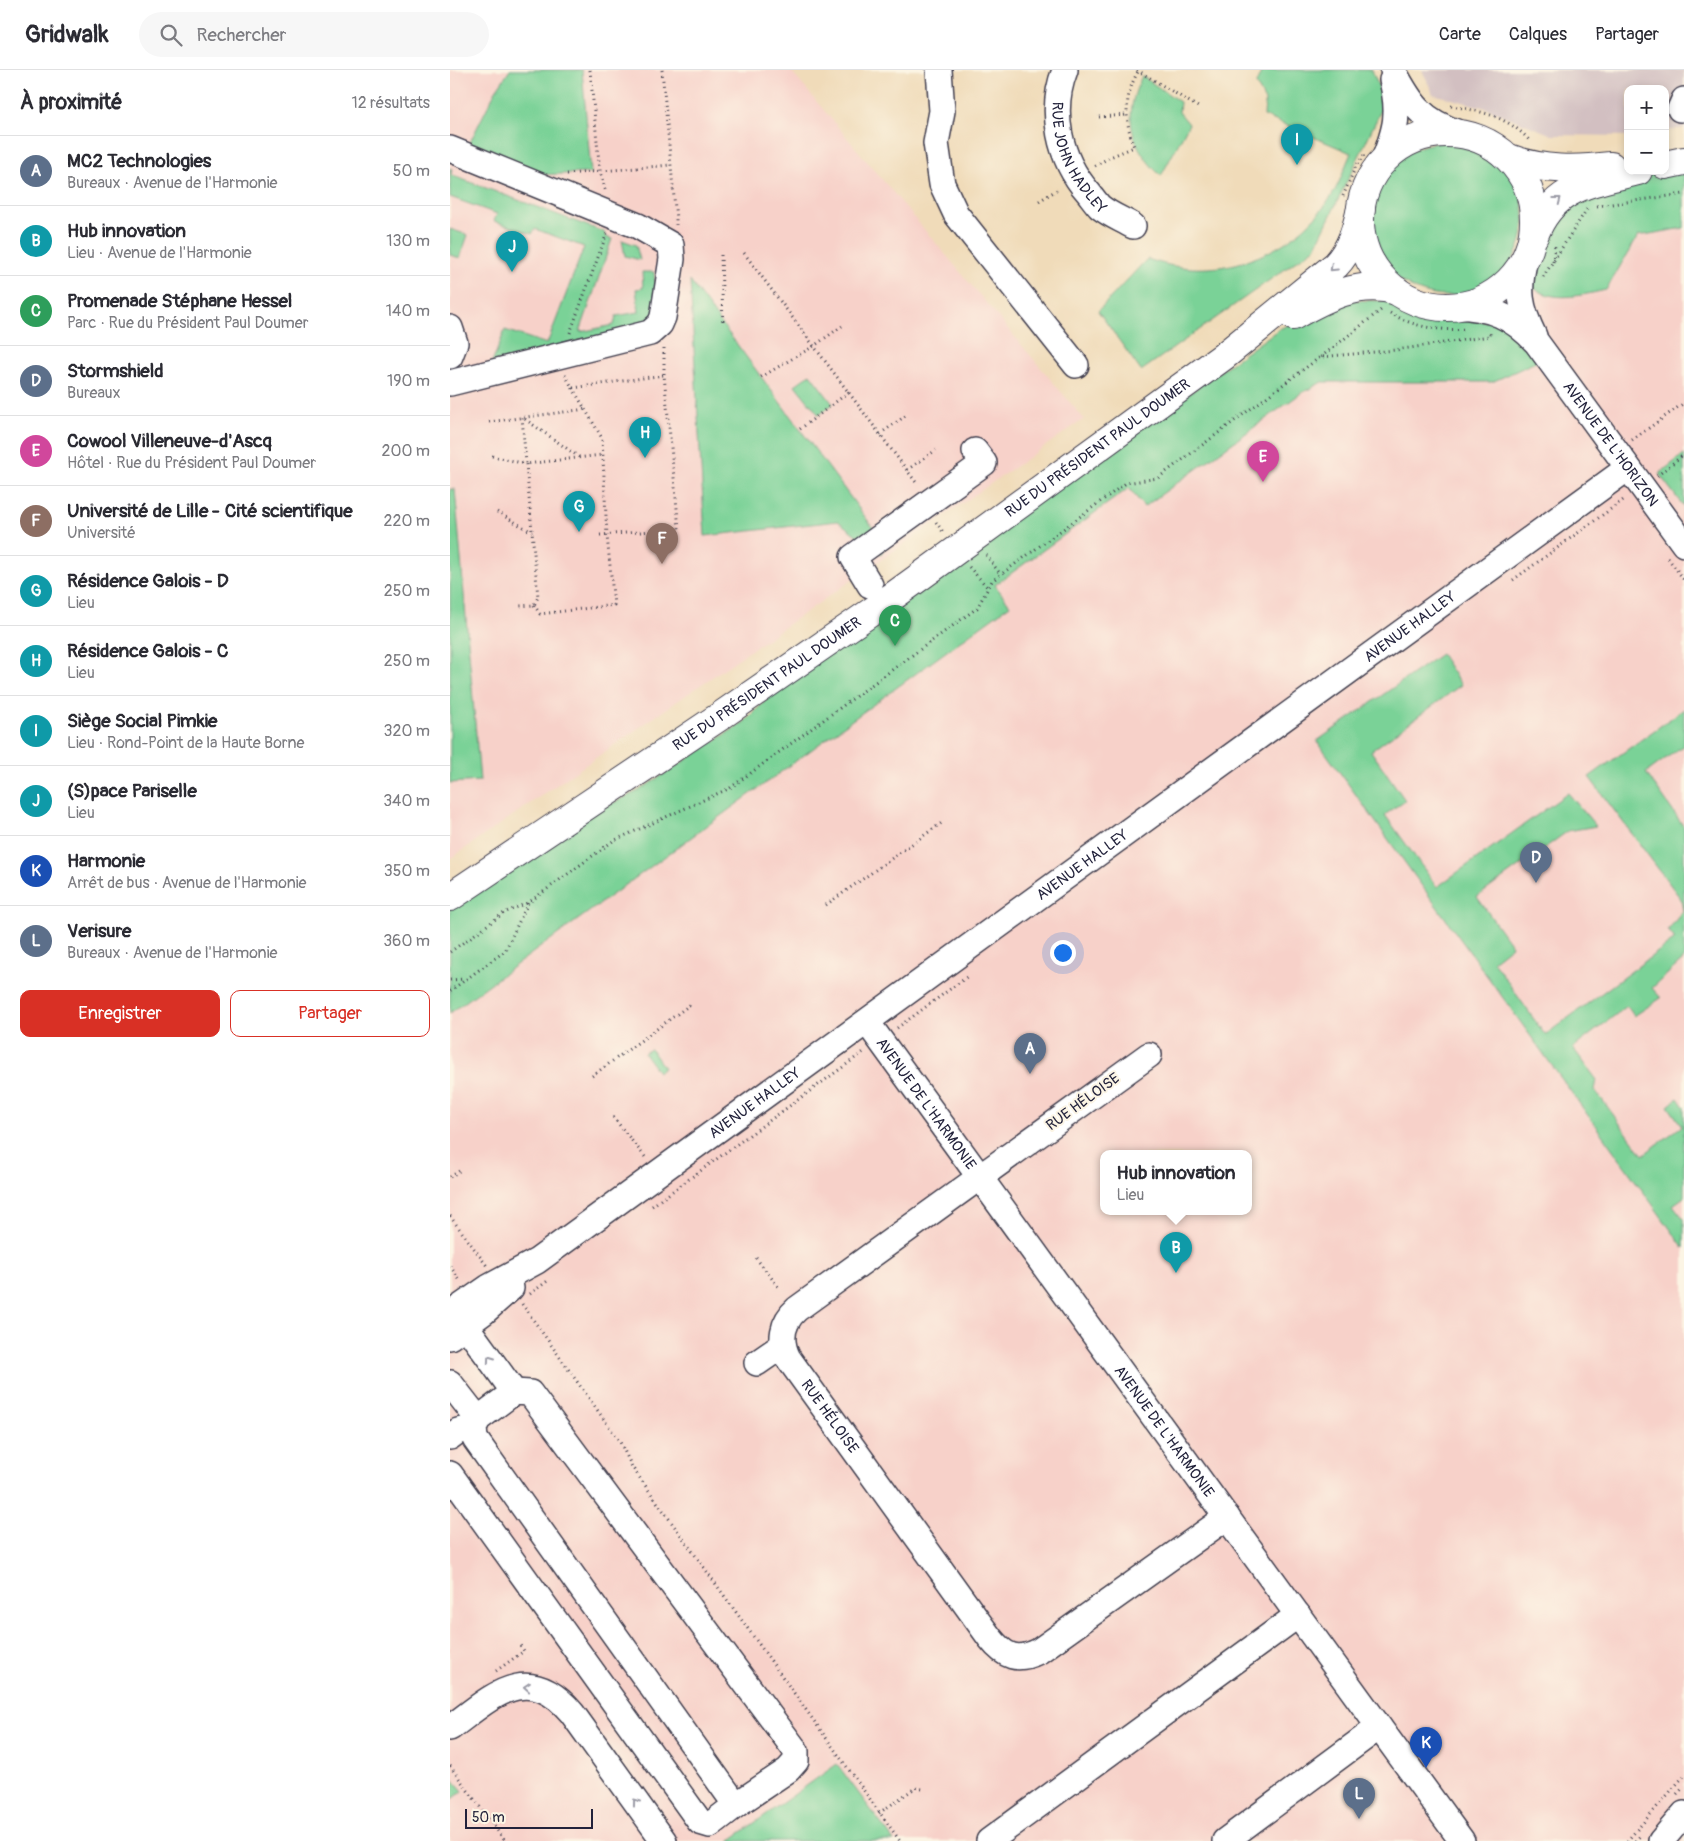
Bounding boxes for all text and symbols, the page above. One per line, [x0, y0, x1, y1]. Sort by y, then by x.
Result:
search box [139, 12, 489, 57]
text: Gridwalk [25, 20, 109, 49]
icon: search [157, 21, 185, 49]
text: Rechercher [197, 23, 286, 47]
text: Carte [1439, 23, 1481, 46]
text: Calques [1509, 23, 1567, 46]
text: Partager [1595, 23, 1659, 46]
map controls [1624, 85, 1669, 175]
button: + [1624, 85, 1669, 130]
text: À proximité [20, 89, 123, 116]
text: 12 résultats [351, 93, 430, 113]
street label: RUE JOHN HADLEY [1048, 101, 1111, 218]
pin: I [1281, 124, 1313, 165]
button: − [1624, 130, 1669, 175]
text: MC2 Technologies [67, 149, 211, 173]
text: A [31, 161, 41, 181]
text: 50 m [393, 161, 430, 181]
text: Bureaux · Avenue de l'Harmonie [67, 173, 277, 193]
one-way arrow [1552, 197, 1562, 206]
text: Hub innovation [67, 219, 186, 243]
text: B [31, 231, 41, 251]
text: 130 m [386, 231, 430, 251]
pin: J [496, 231, 528, 272]
text: Lieu · Avenue de l'Harmonie [67, 243, 252, 263]
one-way arrow [1330, 262, 1339, 271]
text: Promenade Stéphane Hessel [67, 289, 292, 313]
text: C [31, 301, 41, 321]
text: 140 m [386, 301, 430, 321]
text: Parc · Rue du Président Paul Doumer [67, 313, 308, 333]
text: Stormshield [67, 359, 164, 383]
text: D [31, 371, 41, 391]
text: 190 m [387, 371, 430, 391]
street label: RUE DU PRÉSIDENT PAUL DOUMER [1001, 374, 1194, 521]
street label: AVENUE DE L'HORIZON [1559, 378, 1663, 510]
text: Bureaux [67, 383, 121, 403]
pin: H [629, 417, 661, 458]
text: Cowool Villeneuve-d'Ascq [67, 429, 272, 453]
text: E [32, 441, 40, 461]
text: 200 m [382, 441, 430, 461]
pin: E [1247, 441, 1279, 482]
text: Hôtel · Rue du Président Paul Doumer [67, 453, 316, 473]
pin: G [563, 491, 595, 532]
text: Université de Lille ‐ Cité scientifique [67, 499, 353, 523]
text: F [31, 511, 41, 531]
text: 220 m [384, 511, 430, 531]
text: Université [67, 523, 136, 543]
pin: F [646, 523, 678, 564]
text: Résidence Galois - D [67, 569, 229, 593]
text: G [31, 581, 41, 601]
text: 250 m [384, 581, 430, 601]
street label: AVENUE HALLEY [1360, 587, 1460, 666]
text: Lieu [67, 593, 95, 613]
pin: C [879, 605, 911, 646]
street label: RUE DU PRÉSIDENT PAUL DOUMER [669, 612, 865, 755]
text: Résidence Galois - C [67, 639, 228, 663]
text: H [31, 651, 41, 671]
text: 250 m [384, 651, 430, 671]
text: Lieu [67, 663, 95, 683]
text: Siège Social Pimkie [67, 709, 217, 733]
text: I [34, 721, 38, 741]
text: 320 m [384, 721, 430, 741]
text: Lieu · Rond-Point de la Haute Borne [67, 733, 304, 753]
text: (S)pace Pariselle [67, 779, 197, 803]
text: J [32, 791, 40, 811]
text: 340 m [383, 791, 430, 811]
text: Lieu [67, 803, 95, 823]
street label: AVENUE HALLEY [1033, 825, 1132, 904]
pin: D [1520, 842, 1552, 883]
text: Harmonie [67, 849, 145, 873]
text: K [31, 861, 41, 881]
text: 350 m [384, 861, 430, 881]
text: Arrêt de bus · Avenue de l'Harmonie [67, 873, 307, 893]
text: Verisure [67, 919, 131, 943]
text: L [31, 931, 41, 951]
text: 360 m [383, 931, 430, 951]
your location [1050, 940, 1076, 966]
text: Bureaux · Avenue de l'Harmonie [67, 943, 277, 963]
button: Enregistrer [20, 990, 220, 1037]
button: Partager [230, 990, 430, 1037]
pin: A [1014, 1033, 1046, 1074]
street label: AVENUE DE L'HARMONIE [872, 1034, 981, 1174]
street label: AVENUE HALLEY [705, 1063, 804, 1143]
street label: RUE HÉLOISE [1042, 1069, 1124, 1135]
popup [1100, 1150, 1252, 1215]
text: Hub innovation [1117, 1161, 1235, 1185]
text: Lieu [1117, 1185, 1144, 1205]
pin: B [1160, 1232, 1192, 1273]
one-way arrow [487, 1355, 496, 1365]
street label: AVENUE DE L'HARMONIE [1110, 1362, 1219, 1501]
street label: RUE HÉLOISE [797, 1376, 863, 1457]
one-way arrow [523, 1682, 531, 1693]
pin: K [1410, 1727, 1442, 1768]
pin: L [1343, 1778, 1375, 1819]
one-way arrow [633, 1799, 641, 1808]
scale bar [465, 1806, 592, 1829]
text: 50 m [472, 1809, 505, 1826]

